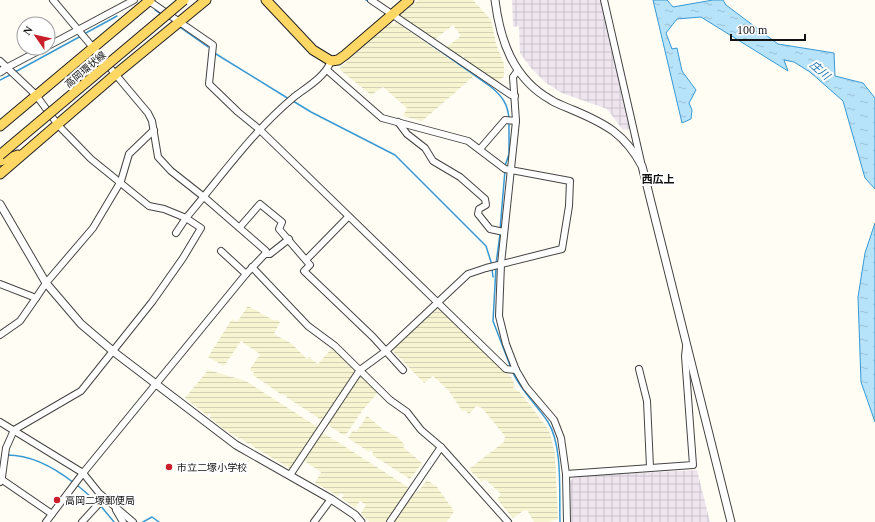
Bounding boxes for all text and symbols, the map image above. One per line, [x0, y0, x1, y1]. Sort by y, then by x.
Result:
north arrow [16, 16, 56, 56]
scale bar [731, 16, 805, 42]
text: 100 m [737, 23, 768, 37]
text: N [21, 24, 35, 37]
street label: 高岡環状線 [63, 49, 108, 90]
water label: 庄川 [808, 58, 833, 82]
district label: 西広上 [642, 173, 675, 185]
marker: 市立二塚小学校 [164, 462, 174, 472]
place label: 市立二塚小学校 [177, 462, 247, 473]
marker: 高岡二塚郵便局 [52, 495, 62, 505]
place label: 高岡二塚郵便局 [65, 495, 135, 506]

